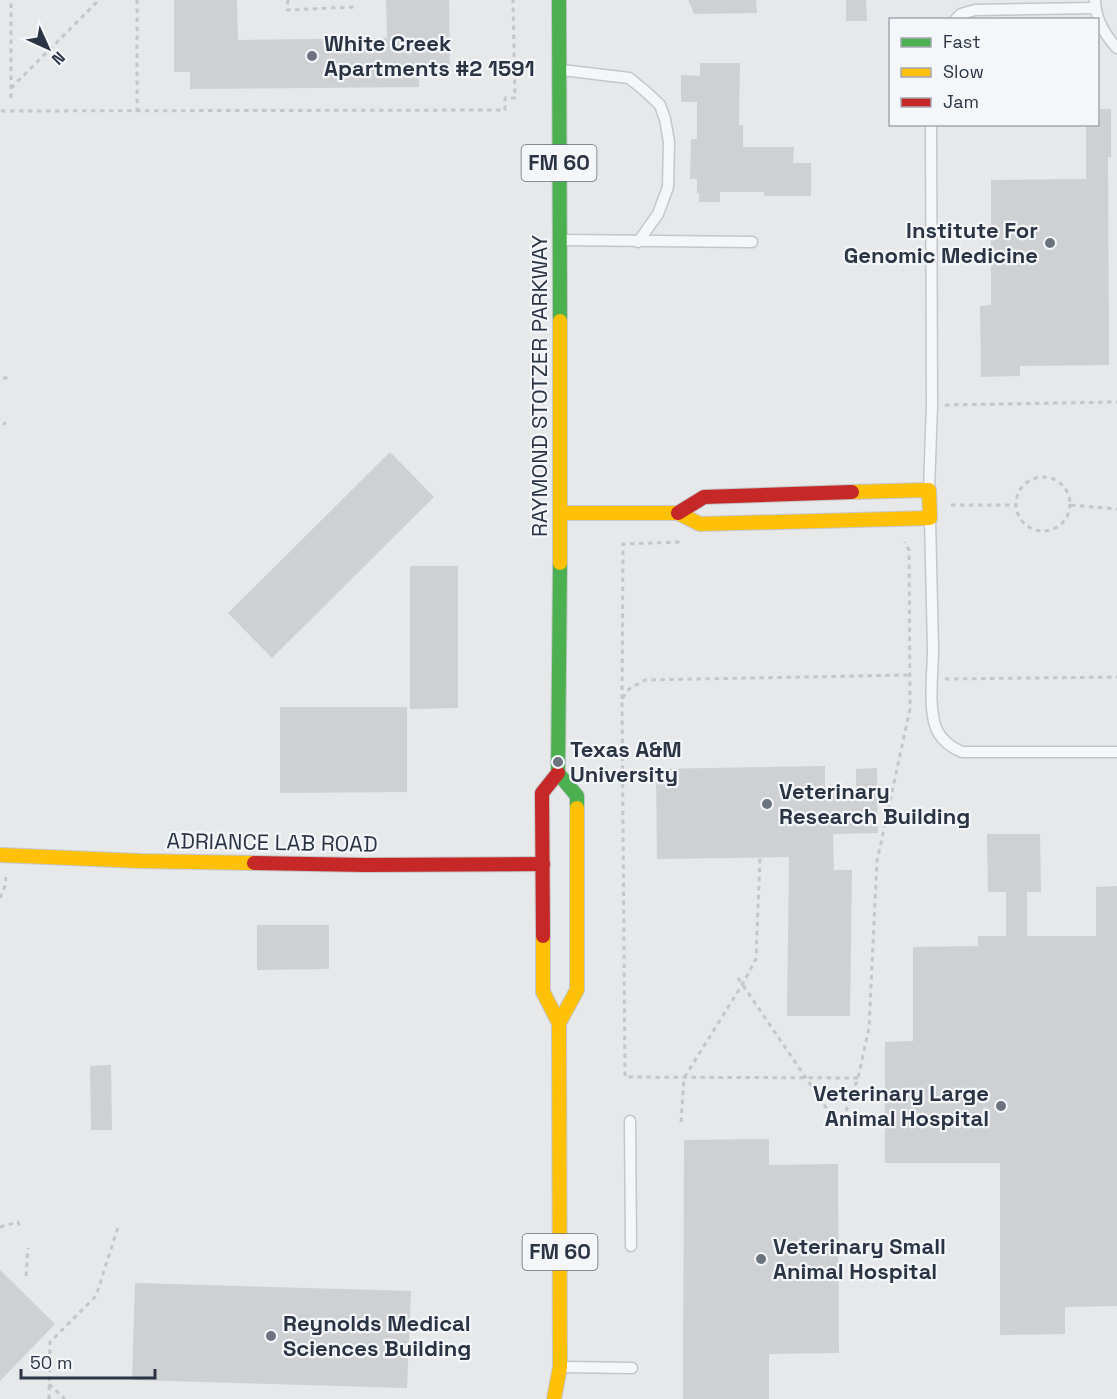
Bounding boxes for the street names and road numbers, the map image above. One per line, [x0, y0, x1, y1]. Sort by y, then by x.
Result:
road number: FM 60 [522, 145, 596, 181]
street label: RAYMOND STOTZER PARKWAY [525, 234, 553, 537]
street label: ADRIANCE LAB ROAD [166, 826, 378, 858]
road number: FM 60 [522, 1234, 598, 1270]

